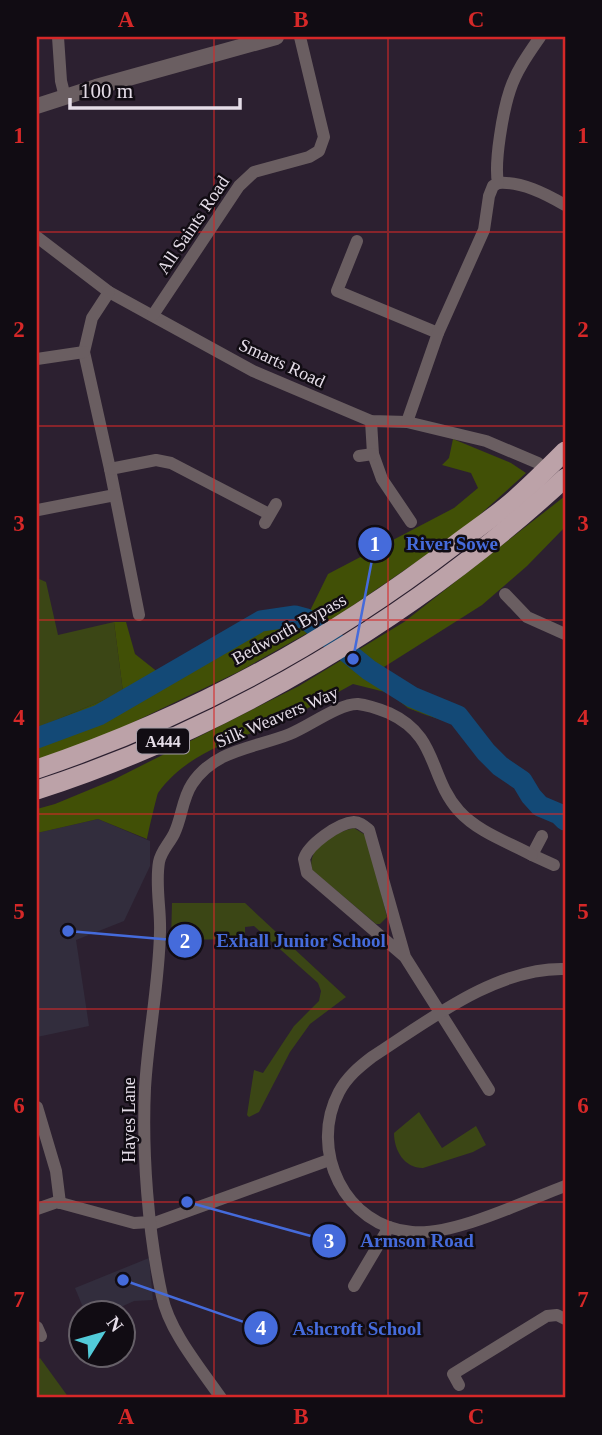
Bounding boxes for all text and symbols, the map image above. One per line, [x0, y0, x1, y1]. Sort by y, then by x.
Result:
text: A [118, 7, 135, 32]
text: B [293, 7, 309, 32]
text: C [468, 7, 484, 32]
scale bar [70, 66, 240, 110]
text: 100 m [80, 79, 133, 103]
text: 1 [13, 123, 25, 148]
text: 1 [577, 123, 589, 148]
street label: All Saints Road [153, 172, 233, 278]
text: 2 [13, 317, 25, 342]
text: 2 [577, 317, 589, 342]
street label: Smarts Road [236, 334, 328, 392]
text: 3 [13, 511, 25, 536]
text: 3 [577, 511, 589, 536]
callout: River Sowe [357, 524, 512, 564]
text: 1 [370, 532, 380, 556]
text: River Sowe [406, 533, 498, 554]
street label: Bedworth Bypass [228, 589, 350, 669]
street label: Silk Weavers Way [213, 682, 341, 752]
text: 4 [13, 705, 25, 730]
text: 4 [577, 705, 589, 730]
road number: A444 [137, 728, 189, 754]
text: 5 [13, 899, 25, 924]
text: 5 [577, 899, 589, 924]
callout: Exhall Junior School [167, 921, 400, 961]
text: 2 [180, 929, 190, 953]
text: Exhall Junior School [216, 930, 386, 951]
street label: Hayes Lane [119, 1077, 139, 1163]
text: 6 [13, 1093, 25, 1118]
text: 6 [577, 1093, 589, 1118]
callout: Armson Road [311, 1221, 488, 1261]
text: 3 [324, 1229, 334, 1253]
text: Armson Road [360, 1230, 474, 1251]
text: 7 [13, 1287, 25, 1312]
text: 7 [577, 1287, 589, 1312]
north arrow [66, 1298, 136, 1368]
callout: Ashcroft School [244, 1308, 436, 1348]
text: N [103, 1312, 128, 1336]
text: 4 [256, 1316, 267, 1340]
text: Ashcroft School [293, 1318, 421, 1339]
text: A [118, 1404, 135, 1429]
text: B [293, 1404, 309, 1429]
text: C [468, 1404, 484, 1429]

